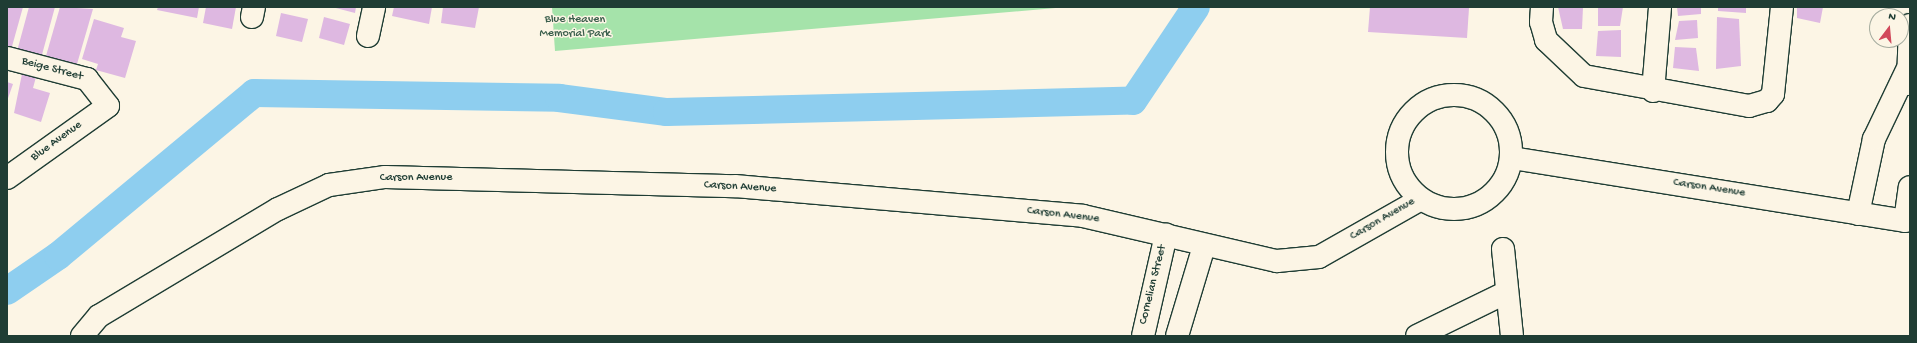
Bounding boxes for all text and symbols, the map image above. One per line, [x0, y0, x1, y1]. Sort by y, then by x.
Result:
north arrow [1869, 8, 1909, 48]
text: N [1887, 11, 1897, 24]
park label: Blue Heaven Memorial Park [539, 14, 611, 42]
street label: Beige Street [20, 55, 84, 85]
street label: Blue Avenue [29, 119, 85, 165]
street label: Carson Avenue [380, 172, 452, 186]
street label: Carson Avenue [1672, 176, 1746, 202]
street label: Carson Avenue [703, 179, 777, 197]
street label: Carson Avenue [1348, 196, 1418, 244]
street label: Carson Avenue [1026, 204, 1100, 228]
street label: Cornelian Street [1137, 244, 1171, 326]

